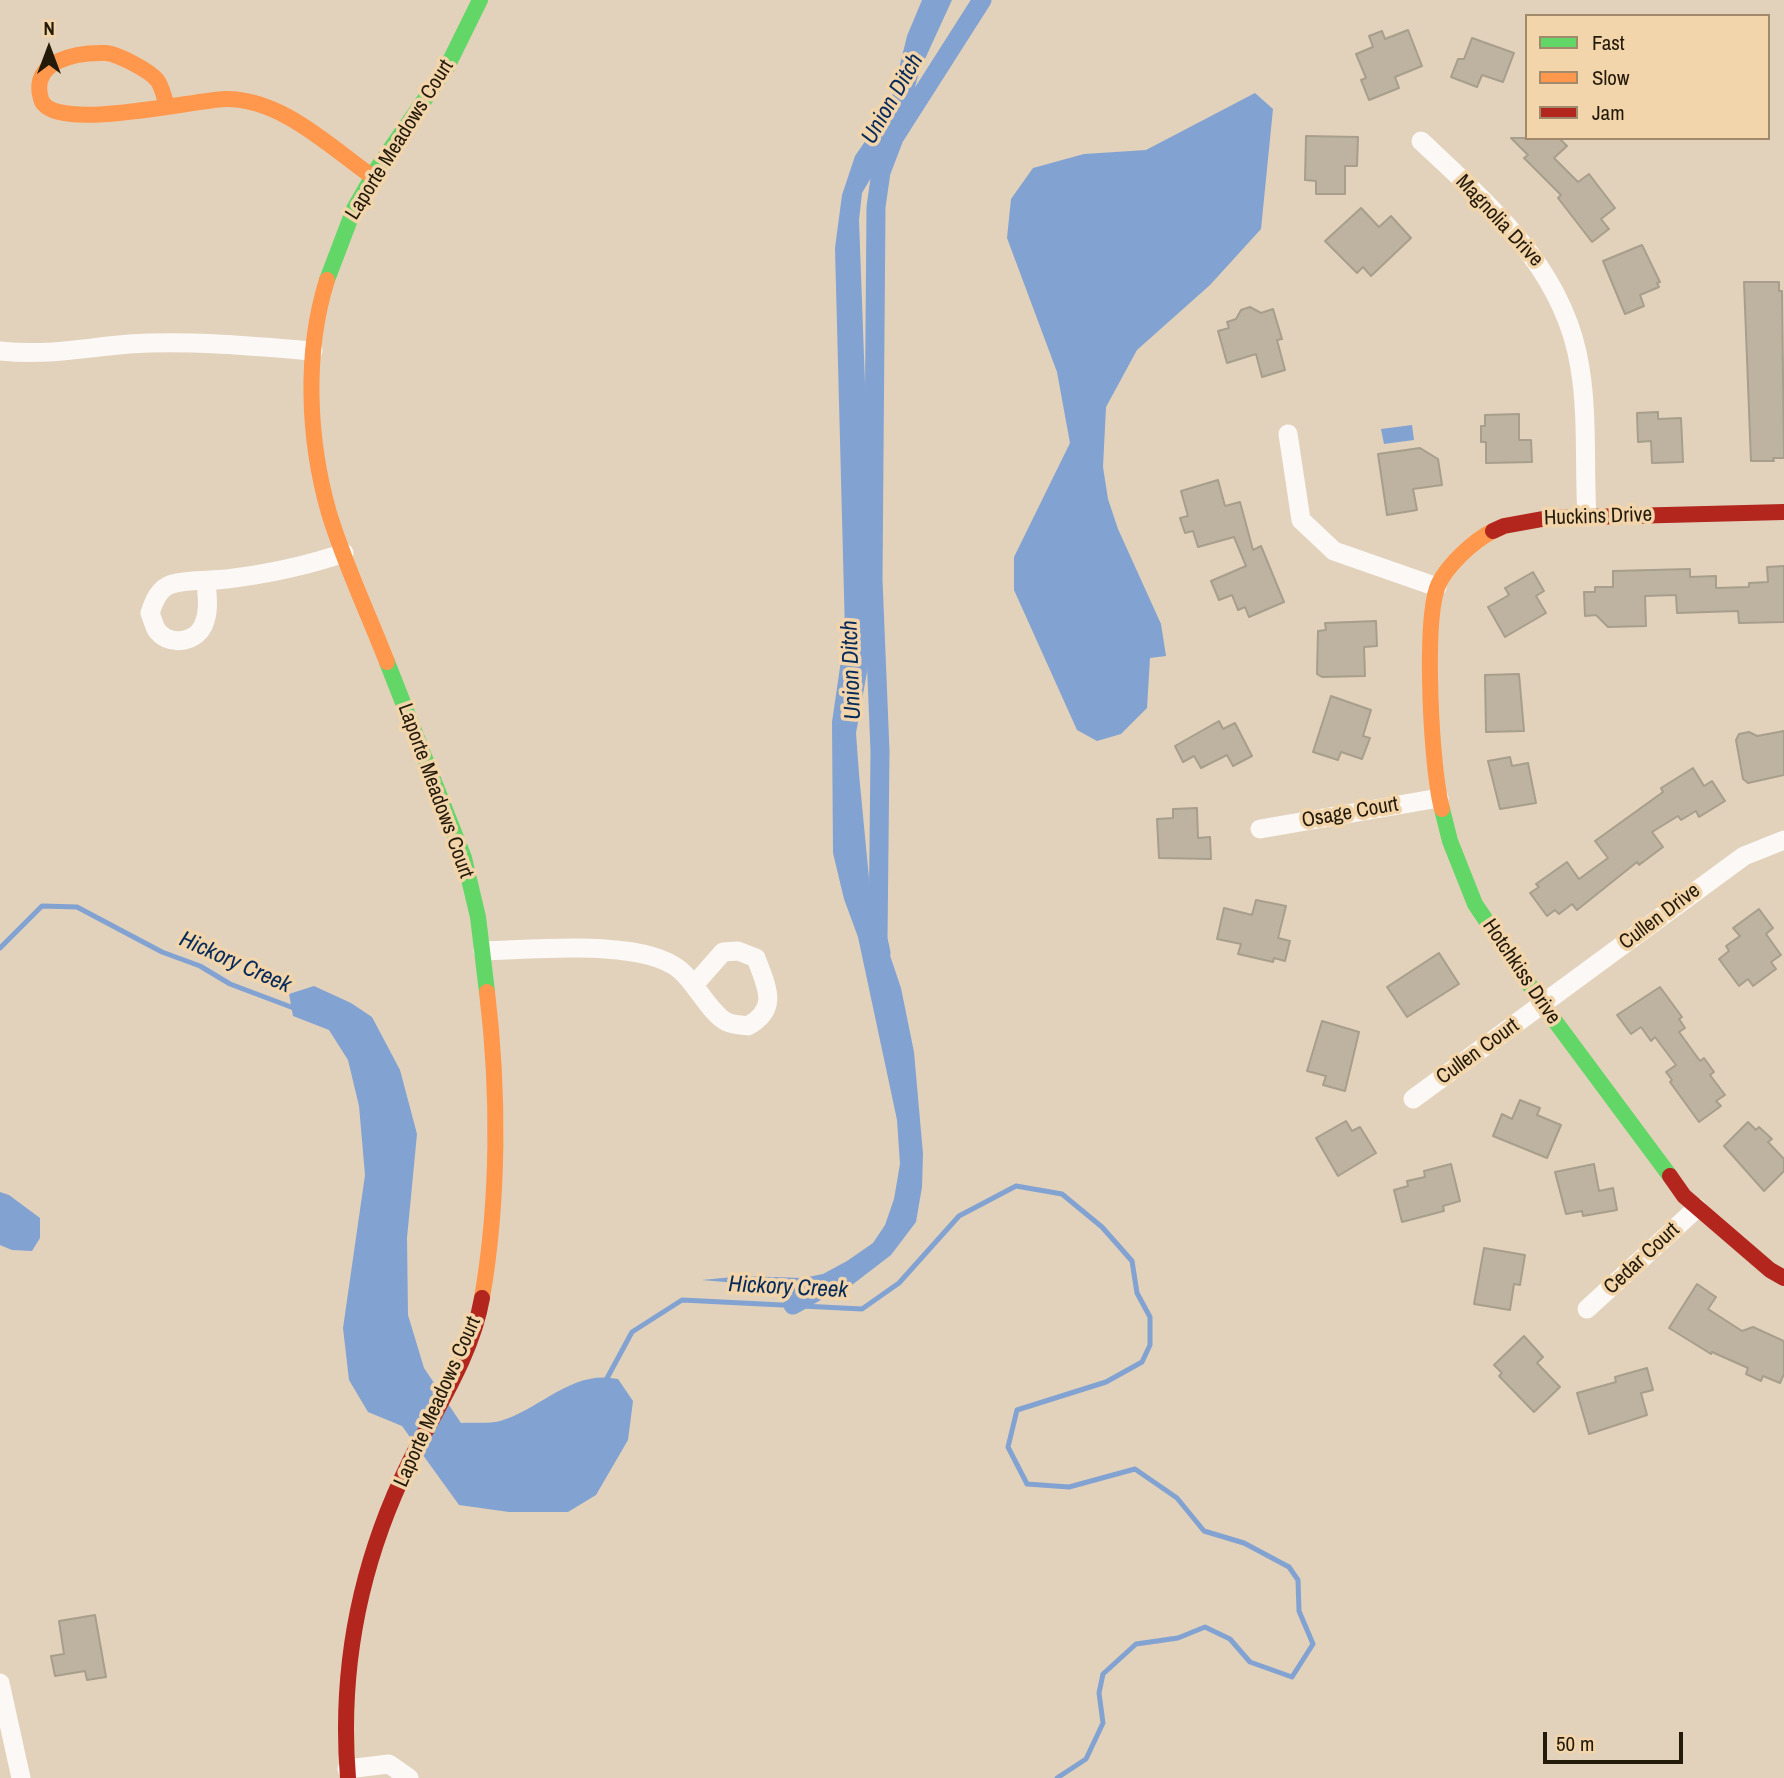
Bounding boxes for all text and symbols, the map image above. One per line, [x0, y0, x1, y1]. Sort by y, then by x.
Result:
north arrow [14, 14, 84, 84]
legend [1525, 14, 1770, 140]
text: N [43, 15, 55, 41]
text: Fast [1592, 28, 1625, 57]
water label: Union Ditch [856, 49, 930, 149]
street label: Laporte Meadows Court [341, 55, 459, 225]
text: Slow [1592, 63, 1629, 92]
text: Jam [1592, 98, 1625, 127]
street label: Magnolia Drive [1450, 170, 1548, 272]
street label: Huckins Drive [1544, 503, 1652, 531]
water label: Union Ditch [836, 620, 868, 720]
street label: Laporte Meadows Court [392, 700, 478, 882]
street label: Osage Court [1300, 792, 1400, 834]
street label: Cullen Drive [1615, 878, 1705, 956]
street label: Hotchkiss Drive [1477, 915, 1565, 1029]
water label: Hickory Creek [175, 926, 295, 1000]
street label: Cullen Court [1432, 1014, 1524, 1090]
street label: Cedar Court [1599, 1218, 1685, 1300]
water label: Hickory Creek [728, 1271, 848, 1305]
street label: Laporte Meadows Court [389, 1313, 487, 1491]
scale bar [1546, 1718, 1686, 1762]
text: 50 m [1556, 1729, 1594, 1758]

